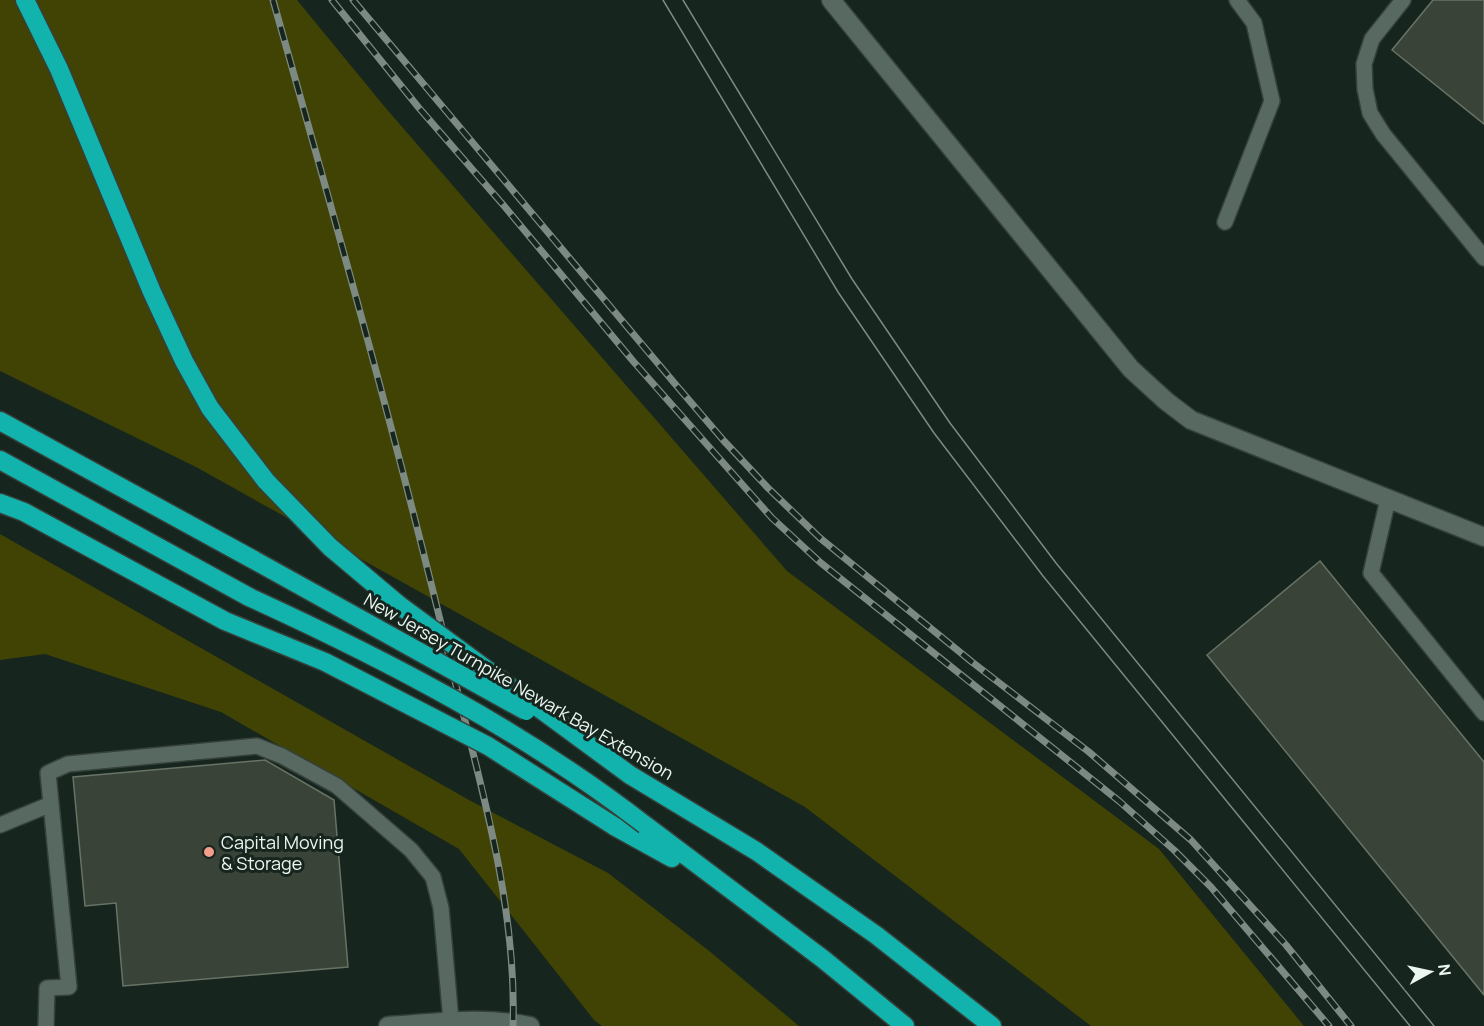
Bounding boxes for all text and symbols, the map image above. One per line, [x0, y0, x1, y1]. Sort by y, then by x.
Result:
street label: New Jersey Turnpike Newark Bay Extension [360, 587, 678, 785]
place label: Capital Moving & Storage [221, 830, 344, 875]
marker: Capital Moving & Storage [202, 845, 216, 859]
north arrow [1400, 942, 1460, 1002]
text: N [1433, 963, 1457, 977]

